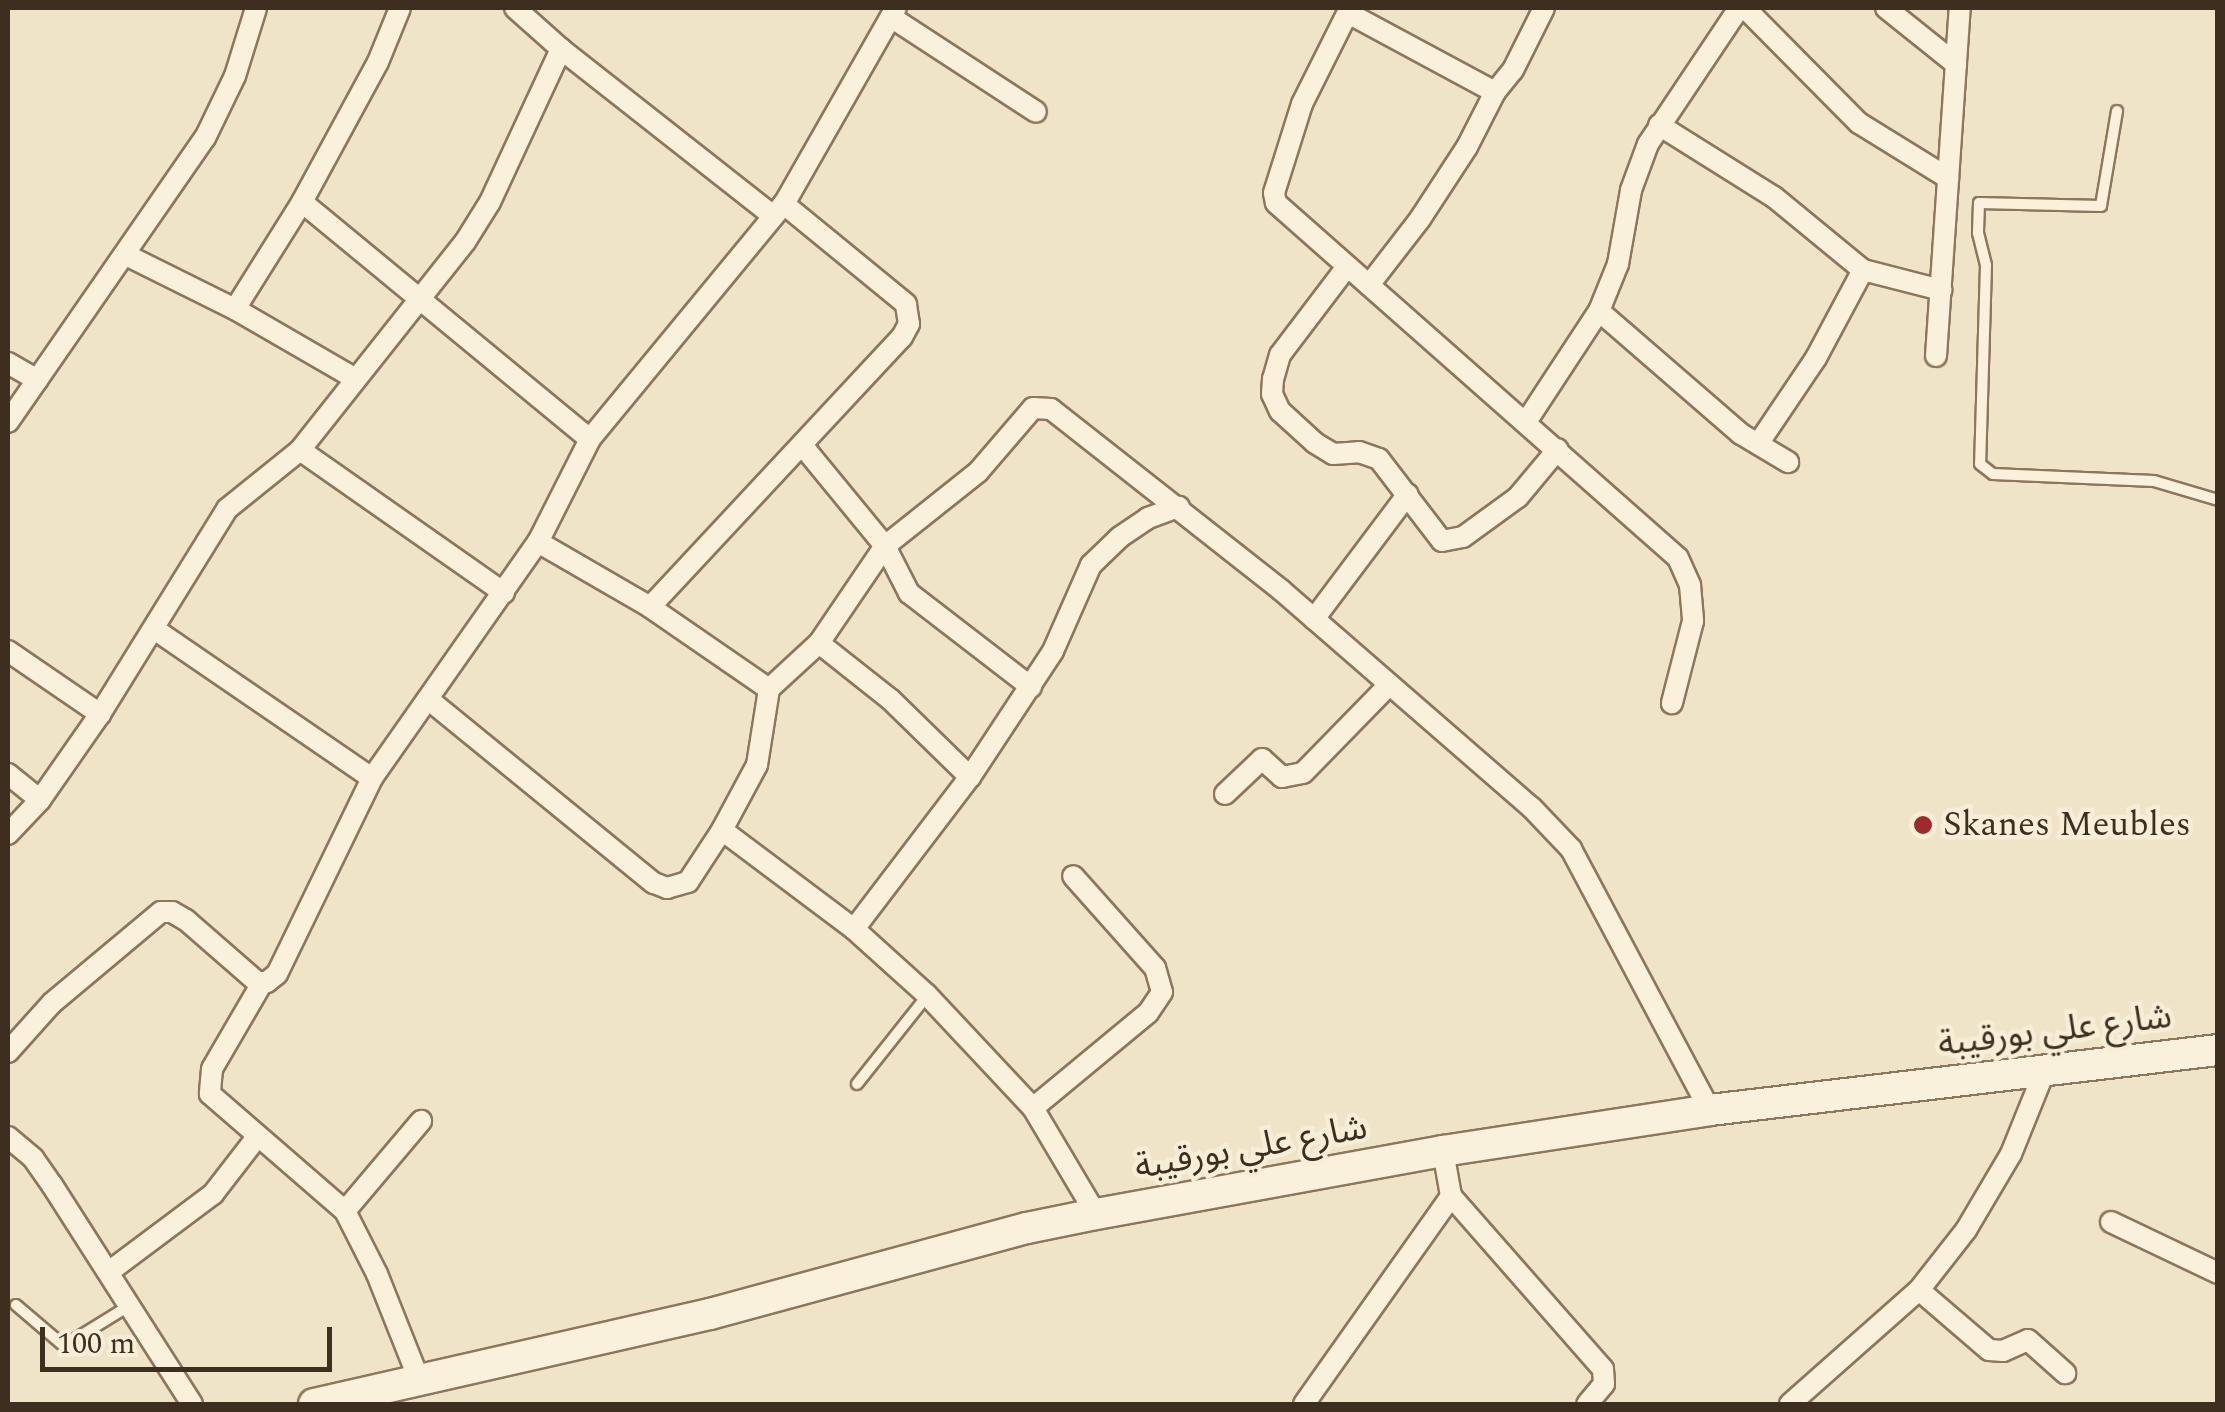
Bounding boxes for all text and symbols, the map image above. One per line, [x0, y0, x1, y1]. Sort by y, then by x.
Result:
place label: Skanes Meubles [1943, 804, 2191, 846]
marker: Skanes Meubles [1912, 814, 1934, 836]
street label: شارع علي بورقيبة [1936, 996, 2174, 1066]
street label: شارع علي بورقيبة [1132, 1107, 1370, 1189]
scale bar [45, 1307, 338, 1369]
text: 100 m [57, 1321, 135, 1367]

